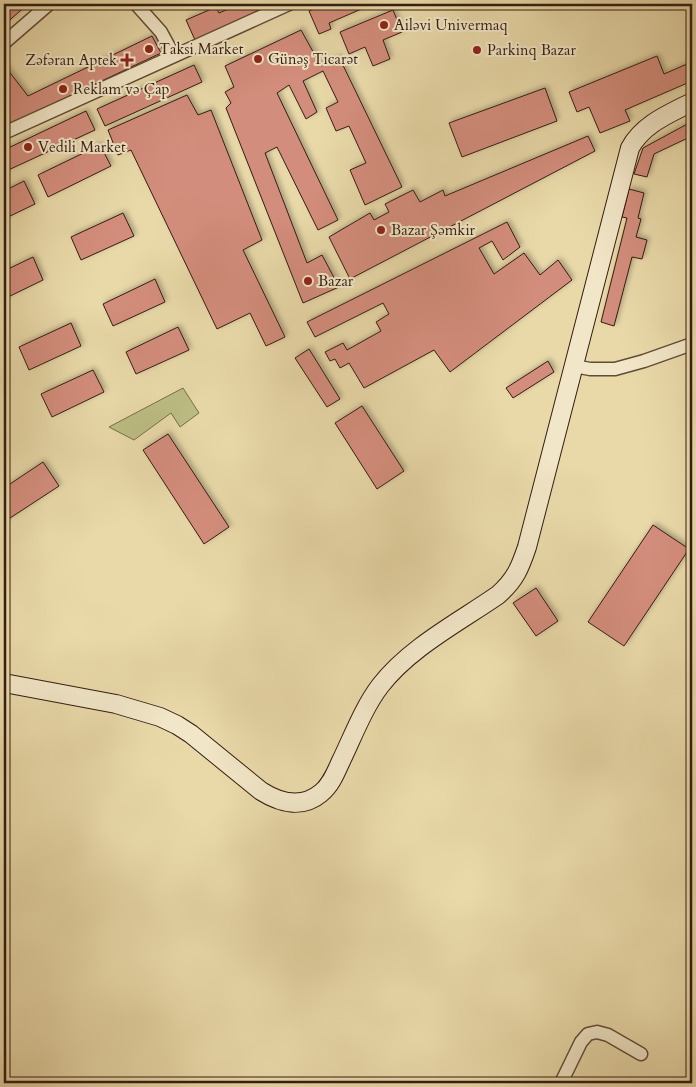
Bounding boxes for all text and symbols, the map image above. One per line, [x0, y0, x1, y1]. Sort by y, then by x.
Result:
place label: Ailəvi Univermaq [394, 15, 507, 35]
marker: Ailəvi Univermaq [378, 19, 390, 31]
place label: Taksi Market [159, 39, 244, 59]
place label: Parkinq Bazar [487, 40, 577, 60]
marker: Taksi Market [143, 43, 155, 55]
marker: Parkinq Bazar [471, 44, 483, 56]
place label: Günəş Ticarət [268, 49, 358, 69]
place label: Zəfəran Aptek [25, 50, 117, 70]
marker: Günəş Ticarət [252, 53, 264, 65]
marker: Zəfəran Aptek [121, 54, 133, 66]
place label: Reklam və Çap [73, 79, 170, 99]
marker: Reklam və Çap [57, 83, 69, 95]
place label: Vedili Market [38, 137, 126, 157]
marker: Vedili Market [22, 141, 34, 153]
place label: Bazar Şəmkir [391, 220, 476, 240]
marker: Bazar Şəmkir [375, 224, 387, 236]
place label: Bazar [318, 271, 354, 291]
marker: Bazar [302, 275, 314, 287]

